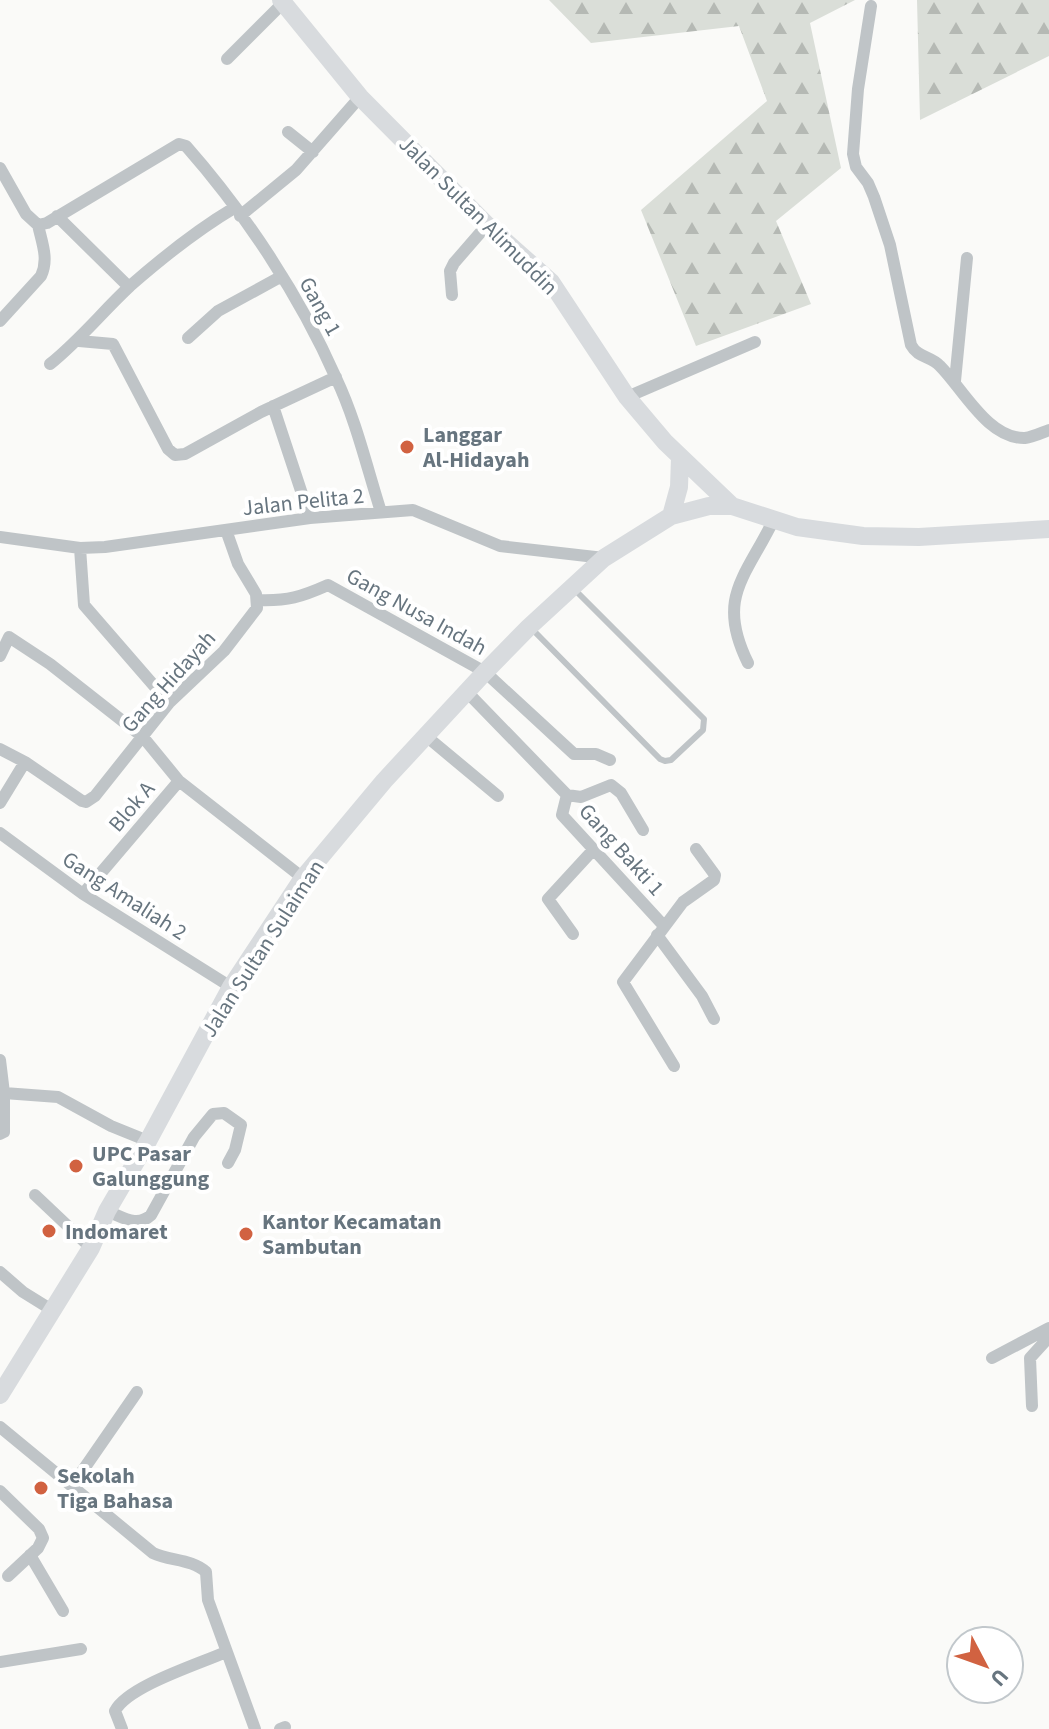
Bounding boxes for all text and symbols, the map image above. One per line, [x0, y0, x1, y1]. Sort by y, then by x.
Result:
street label: Jalan Sultan Alimuddin [391, 129, 565, 303]
street label: Gang 1 [291, 271, 349, 342]
place label: Langgar Al-Hidayah [422, 419, 529, 476]
marker: Langgar Al-Hidayah [398, 438, 416, 456]
street label: Jalan Pelita 2 [241, 480, 365, 524]
street label: Gang Nusa Indah [340, 560, 493, 664]
street label: Gang Hidayah [114, 623, 224, 740]
street label: Blok A [101, 774, 163, 839]
street label: Gang Bakti 1 [571, 796, 672, 903]
street label: Gang Amaliah 2 [56, 844, 193, 948]
street label: Jalan Sultan Sulaiman [193, 854, 332, 1044]
place label: UPC Pasar Galunggung [92, 1138, 210, 1195]
marker: UPC Pasar Galunggung [67, 1157, 85, 1175]
place label: Kantor Kecamatan Sambutan [262, 1206, 442, 1263]
place label: Indomaret [65, 1216, 168, 1248]
marker: Indomaret [40, 1222, 58, 1240]
marker: Kantor Kecamatan Sambutan [237, 1225, 255, 1243]
place label: Sekolah Tiga Bahasa [57, 1460, 173, 1517]
marker: Sekolah Tiga Bahasa [32, 1479, 50, 1497]
north arrow [945, 1625, 1025, 1705]
text: U [982, 1661, 1016, 1693]

